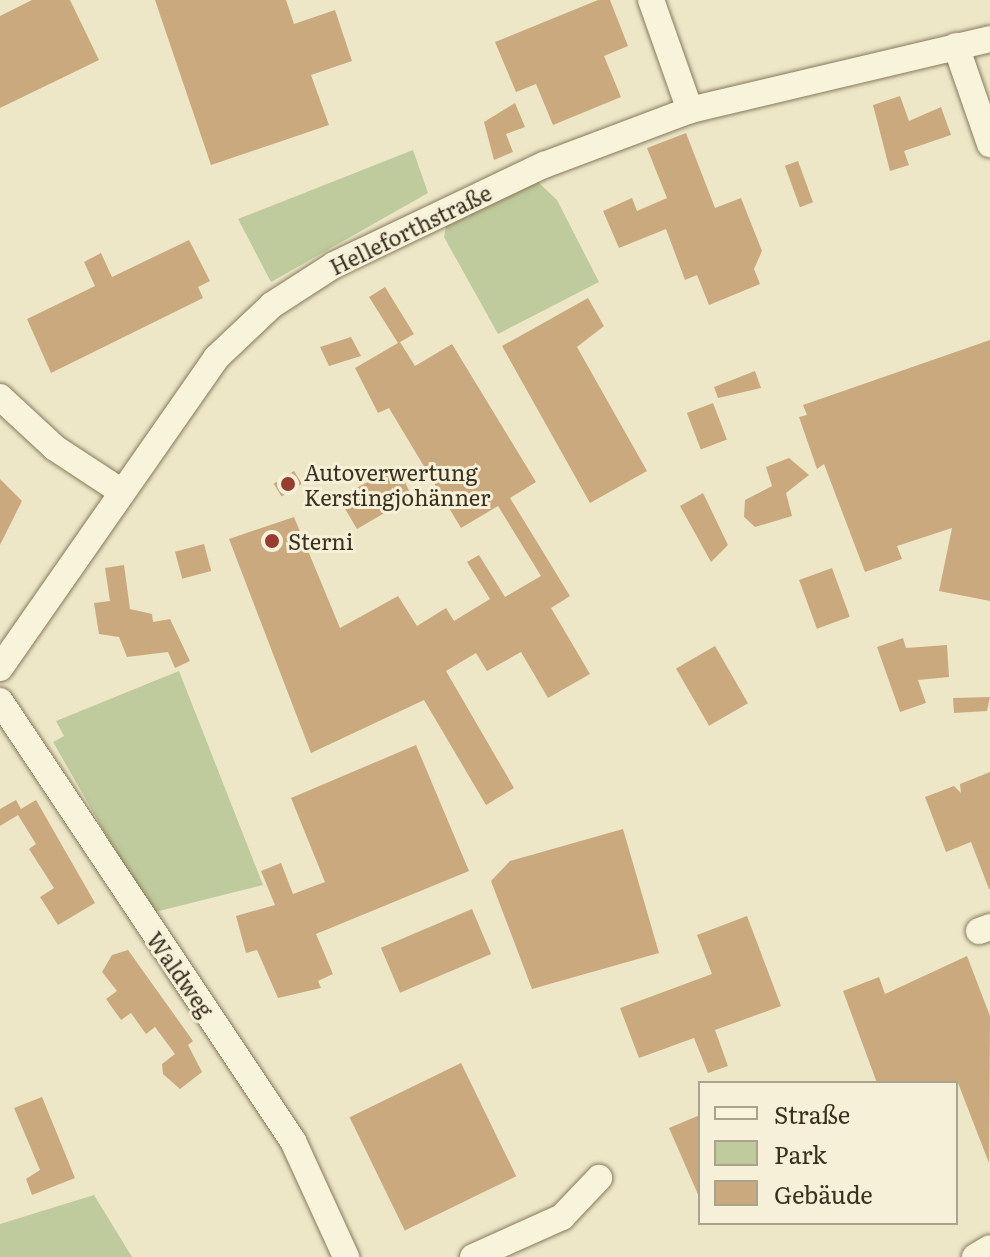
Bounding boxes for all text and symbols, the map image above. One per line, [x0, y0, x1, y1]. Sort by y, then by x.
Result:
street label: Helleforthstraße [325, 178, 495, 280]
place label: Autoverwertung Kerstingjohänner [304, 458, 490, 510]
marker: Autoverwertung Kerstingjohänner [279, 475, 297, 493]
place label: Sterni [288, 528, 353, 554]
marker: Sterni [263, 532, 281, 550]
street label: Waldweg [142, 926, 220, 1022]
legend [698, 1081, 958, 1225]
text: Straße [774, 1096, 850, 1131]
text: Park [774, 1136, 827, 1171]
text: Gebäude [774, 1176, 873, 1211]

